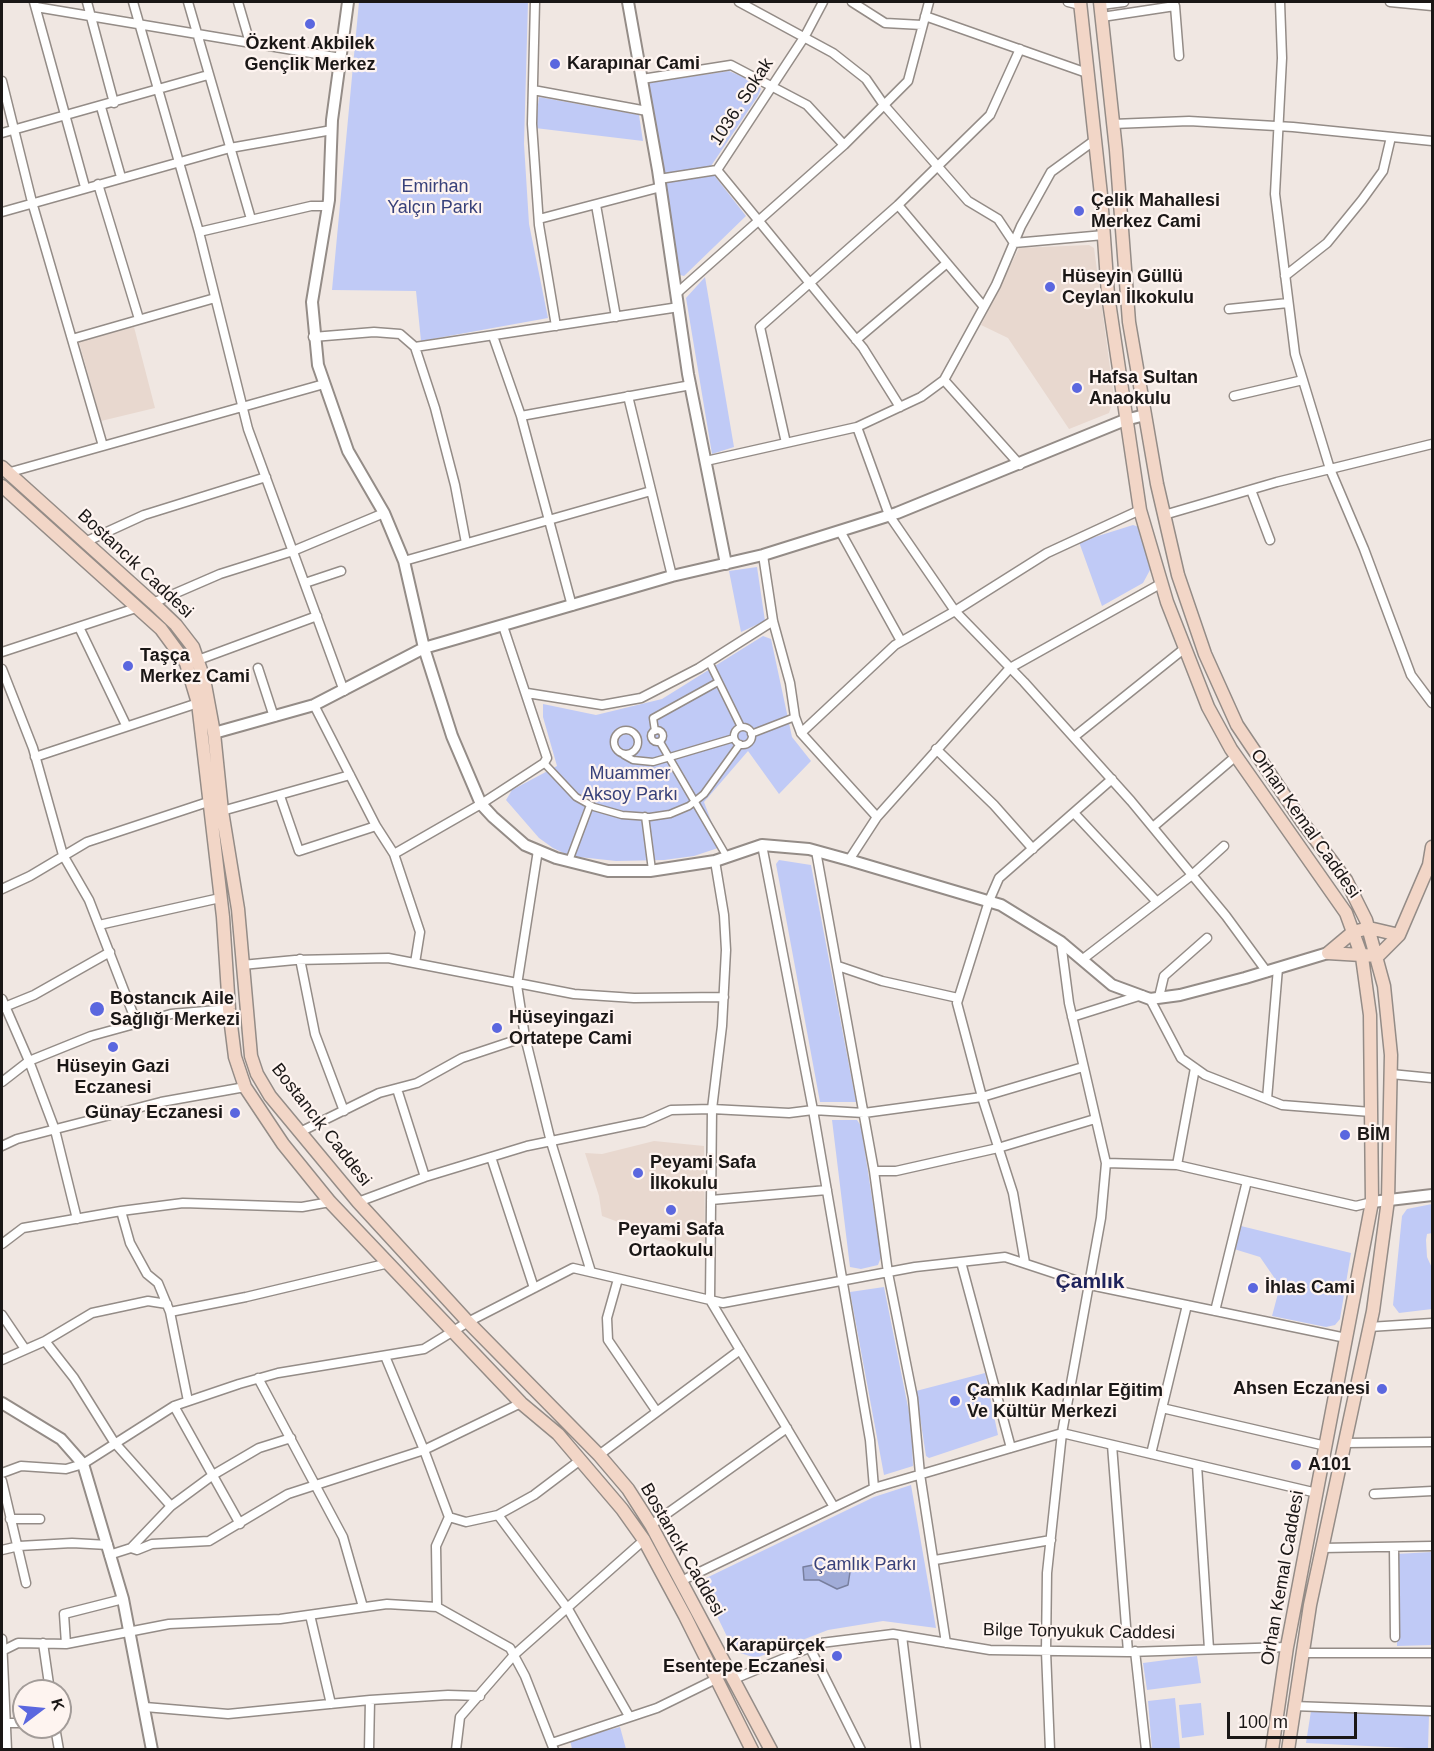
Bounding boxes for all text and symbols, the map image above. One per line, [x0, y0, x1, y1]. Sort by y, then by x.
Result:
marker: Özkent Akbilek Gençlik Merkez [303, 17, 317, 31]
place label: Özkent Akbilek Gençlik Merkez [244, 33, 376, 76]
place label: Karapınar Cami [567, 53, 700, 75]
street label: 1036. Sokak [706, 54, 778, 150]
marker: Karapınar Cami [548, 57, 562, 71]
park label: Emirhan Yalçın Parkı [387, 176, 483, 219]
place label: Çelik Mahallesi Merkez Cami [1091, 190, 1220, 232]
marker: Çelik Mahallesi Merkez Cami [1072, 204, 1086, 218]
place label: Hüseyin Güllü Ceylan İlkokulu [1062, 266, 1194, 308]
marker: Hüseyin Güllü Ceylan İlkokulu [1043, 280, 1057, 294]
place label: Hafsa Sultan Anaokulu [1089, 367, 1198, 410]
marker: Hafsa Sultan Anaokulu [1070, 381, 1084, 395]
street label: Bostancık Caddesi [73, 505, 197, 623]
place label: Taşça Merkez Cami [140, 645, 250, 688]
marker: Taşça Merkez Cami [121, 659, 135, 673]
street label: Orhan Kemal Caddesi [1245, 745, 1365, 903]
park label: Muammer Aksoy Parkı [582, 763, 678, 806]
place label: Bostancık Aile Sağlığı Merkezi [110, 988, 240, 1030]
marker: Bostancık Aile Sağlığı Merkezi [88, 1000, 106, 1018]
place label: Hüseyingazi Ortatepe Cami [509, 1007, 632, 1050]
marker: Hüseyingazi Ortatepe Cami [490, 1021, 504, 1035]
marker: Hüseyin Gazi Eczanesi [106, 1040, 120, 1054]
place label: Hüseyin Gazi Eczanesi [56, 1056, 170, 1098]
street label: Bostancık Caddesi [266, 1059, 376, 1191]
place label: Günay Eczanesi [85, 1102, 223, 1124]
marker: Günay Eczanesi [228, 1106, 242, 1120]
place label: BİM [1357, 1124, 1390, 1146]
marker: BİM [1338, 1128, 1352, 1142]
place label: Peyami Safa İlkokulu [650, 1152, 756, 1194]
marker: Peyami Safa İlkokulu [631, 1166, 645, 1180]
marker: Peyami Safa Ortaokulu [664, 1203, 678, 1217]
place label: Peyami Safa Ortaokulu [618, 1219, 724, 1262]
district label: Çamlık [1056, 1269, 1124, 1295]
place label: İhlas Cami [1265, 1277, 1355, 1299]
marker: İhlas Cami [1246, 1281, 1260, 1295]
place label: Ahsen Eczanesi [1233, 1378, 1370, 1400]
place label: Çamlık Kadınlar Eğitim Ve Kültür Merkezi [967, 1380, 1163, 1422]
marker: Ahsen Eczanesi [1375, 1382, 1389, 1396]
marker: Çamlık Kadınlar Eğitim Ve Kültür Merkezi [948, 1394, 962, 1408]
place label: A101 [1308, 1454, 1351, 1476]
marker: A101 [1289, 1458, 1303, 1472]
street label: Bostancık Caddesi [635, 1480, 729, 1620]
street label: Orhan Kemal Caddesi [1257, 1489, 1309, 1667]
park label: Çamlık Parkı [813, 1554, 917, 1576]
street label: Bilge Tonyukuk Caddesi [983, 1620, 1175, 1644]
place label: Karapürçek Esentepe Eczanesi [663, 1635, 825, 1678]
marker: Karapürçek Esentepe Eczanesi [830, 1649, 844, 1663]
north arrow [12, 1679, 72, 1739]
text: K [48, 1697, 68, 1712]
scale bar [1230, 1700, 1360, 1738]
text: 100 m [1238, 1712, 1288, 1732]

